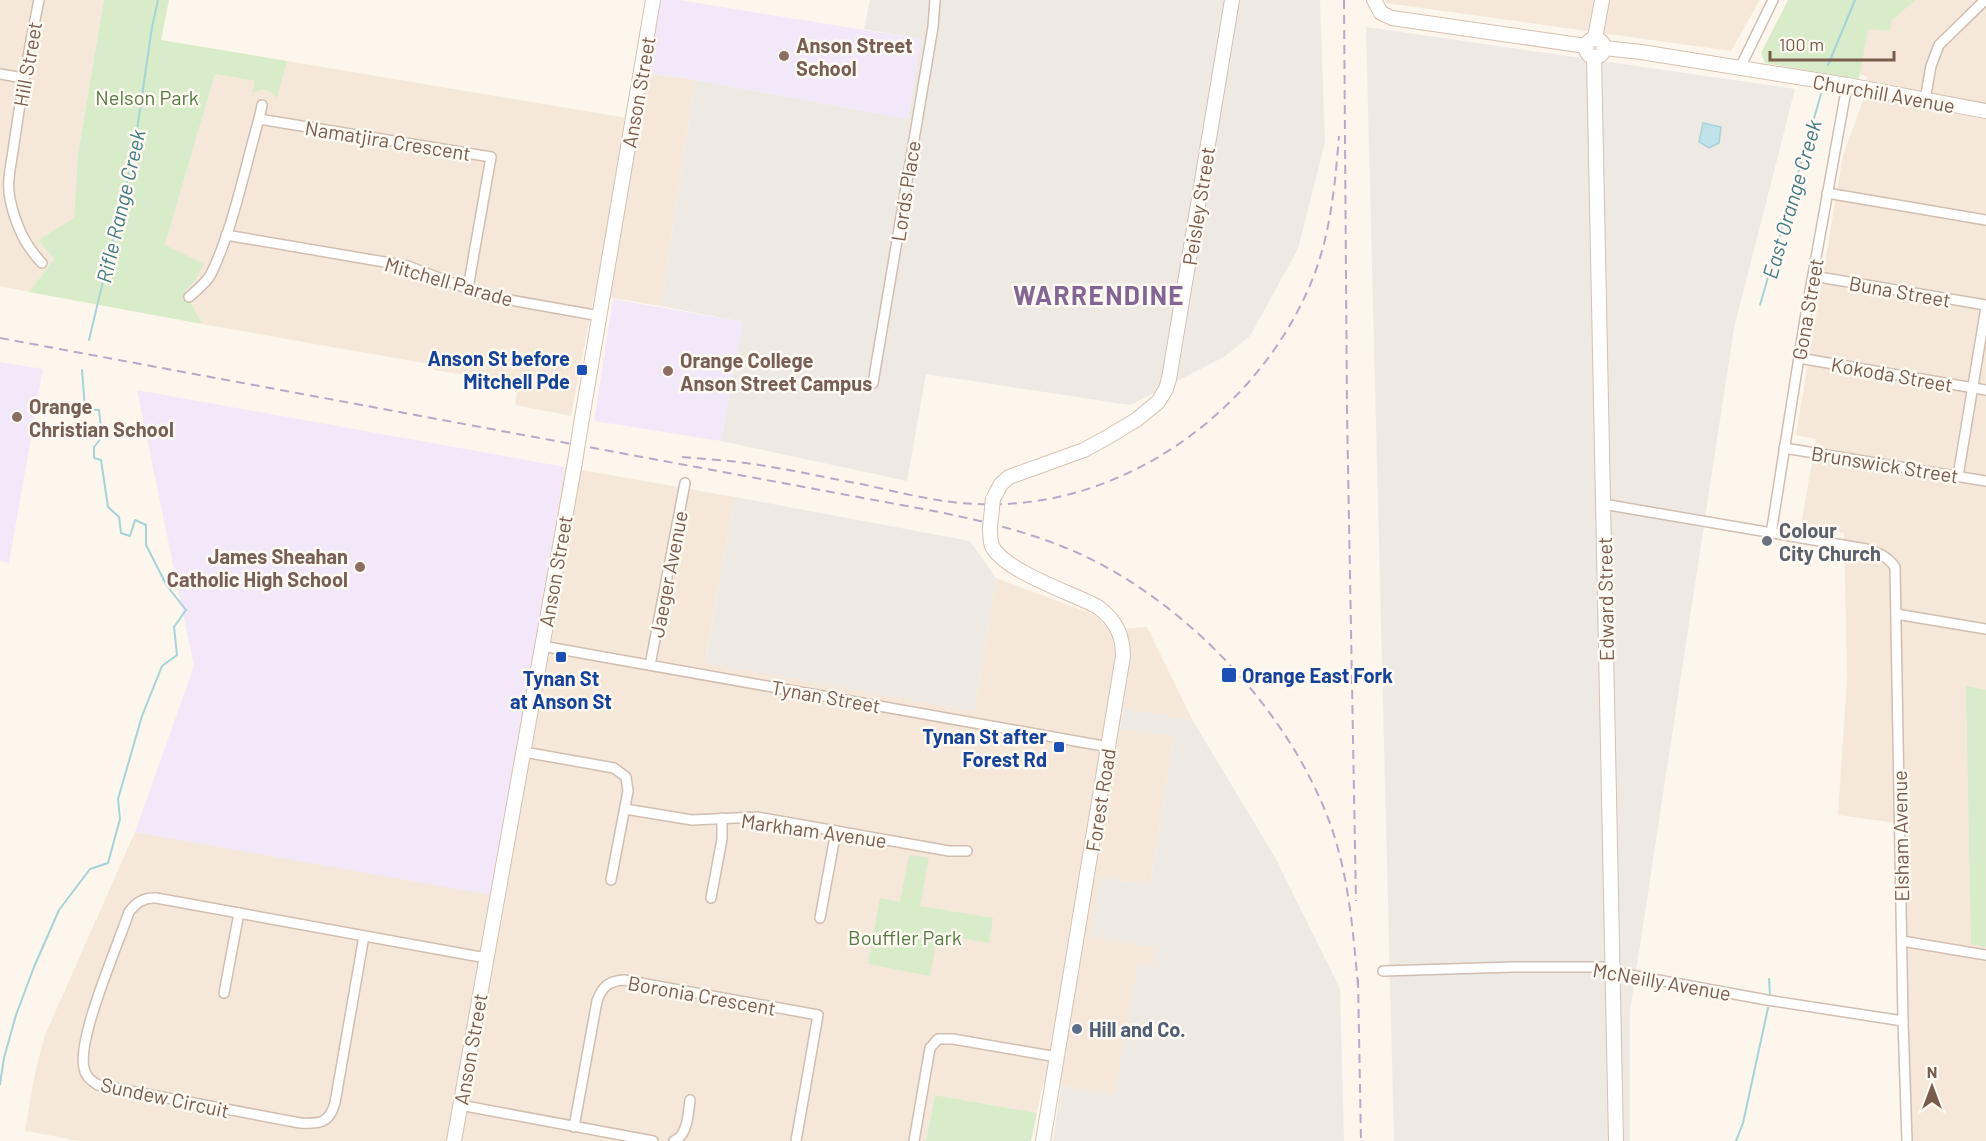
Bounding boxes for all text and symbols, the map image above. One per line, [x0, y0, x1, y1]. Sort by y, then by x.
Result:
street label: Hill Street [8, 20, 46, 108]
scale bar [1770, 24, 1894, 62]
place label: Anson Street School [796, 33, 913, 80]
text: 100 m [1779, 33, 1824, 55]
street label: Anson Street [616, 34, 660, 150]
marker: Anson Street School [777, 49, 791, 63]
street label: Churchill Avenue [1811, 69, 1957, 117]
park label: Nelson Park [95, 85, 199, 109]
street label: Namatjira Crescent [303, 115, 473, 165]
water label: East Orange Creek [1756, 116, 1826, 281]
water label: Rifle Range Creek [90, 126, 150, 285]
street label: Lords Place [885, 139, 925, 243]
street label: Peisley Street [1177, 145, 1219, 267]
street label: Mitchell Parade [382, 251, 516, 311]
street label: Gona Street [1786, 256, 1828, 362]
street label: Buna Street [1847, 270, 1953, 312]
district label: WARRENDINE [1013, 279, 1185, 310]
place label: Anson St before Mitchell Pde [428, 346, 570, 393]
place label: Orange College Anson Street Campus [680, 348, 872, 395]
street label: Kokoda Street [1829, 351, 1955, 397]
marker: Anson St before Mitchell Pde [575, 363, 589, 377]
marker: Orange College Anson Street Campus [661, 364, 675, 378]
place label: Orange Christian School [29, 394, 174, 441]
marker: Orange Christian School [10, 410, 24, 424]
street label: Brunswick Street [1810, 441, 1960, 487]
street label: Jaeger Avenue [644, 509, 692, 639]
street label: Anson Street [533, 513, 577, 629]
place label: Colour City Church [1779, 518, 1881, 565]
marker: Colour City Church [1760, 534, 1774, 548]
street label: Edward Street [1592, 537, 1618, 661]
place label: James Sheahan Catholic High School [167, 544, 348, 591]
marker: James Sheahan Catholic High School [353, 560, 367, 574]
marker: Tynan St at Anson St [554, 650, 568, 664]
place label: Orange East Fork [1242, 663, 1393, 687]
place label: Tynan St at Anson St [510, 666, 612, 713]
marker: Orange East Fork [1220, 666, 1238, 684]
street label: Tynan Street [770, 675, 882, 717]
place label: Tynan St after Forest Rd [922, 724, 1047, 771]
marker: Tynan St after Forest Rd [1052, 740, 1066, 754]
street label: Forest Road [1080, 747, 1120, 853]
street label: Elsham Avenue [1887, 770, 1913, 902]
street label: Markham Avenue [740, 808, 888, 852]
park label: Bouffler Park [848, 925, 962, 949]
street label: McNeilly Avenue [1591, 957, 1733, 1005]
street label: Boronia Crescent [626, 970, 778, 1020]
street label: Anson Street [448, 991, 492, 1107]
place label: Hill and Co. [1089, 1017, 1186, 1041]
marker: Hill and Co. [1070, 1022, 1084, 1036]
north arrow [1902, 1057, 1962, 1117]
text: N [1927, 1062, 1937, 1081]
street label: Sundew Circuit [99, 1072, 231, 1122]

